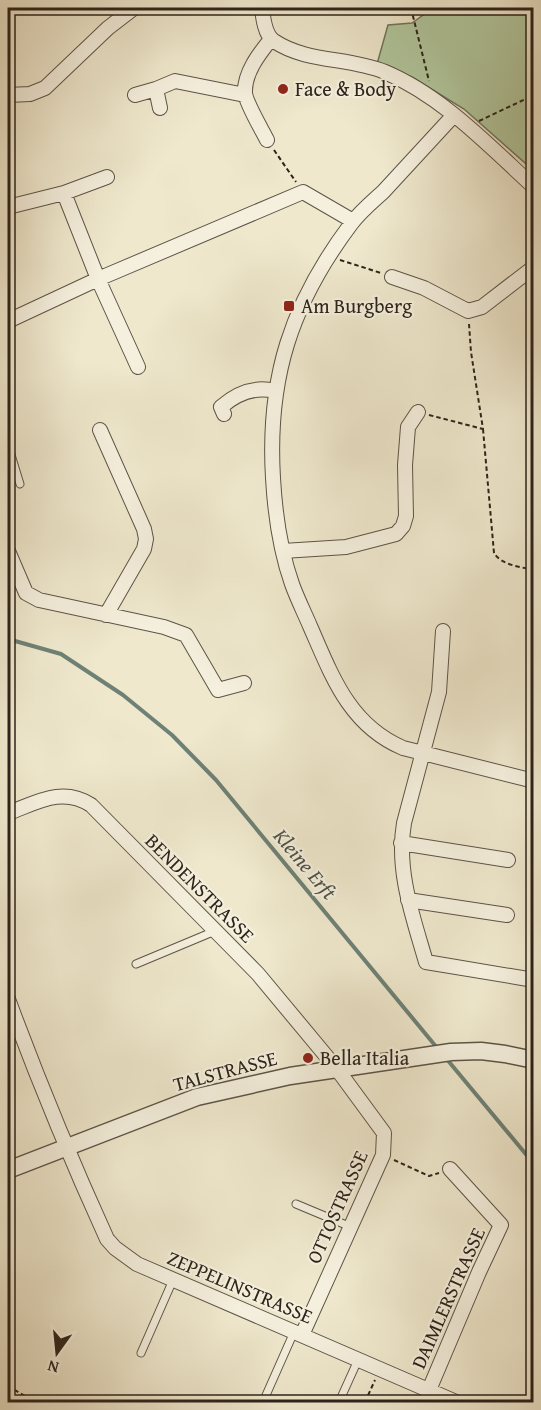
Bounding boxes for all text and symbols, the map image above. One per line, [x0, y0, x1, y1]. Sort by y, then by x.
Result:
place label: Face & Body [295, 74, 396, 103]
marker: Face & Body [276, 82, 290, 96]
place label: Am Burgberg [301, 291, 412, 320]
marker: Am Burgberg [282, 299, 296, 313]
water label: Kleine Erft [266, 821, 345, 906]
street label: BENDENSTRASSE [139, 826, 262, 949]
street label: TALSTRASSE [170, 1043, 280, 1098]
place label: Bella Italia [320, 1043, 410, 1072]
marker: Bella Italia [301, 1051, 315, 1065]
street label: OTTOSTRASSE [299, 1146, 374, 1268]
street label: DAIMLERSTRASSE [403, 1223, 492, 1373]
street label: ZEPPELINSTRASSE [163, 1243, 317, 1330]
north arrow [27, 1323, 87, 1383]
text: N [45, 1354, 61, 1380]

